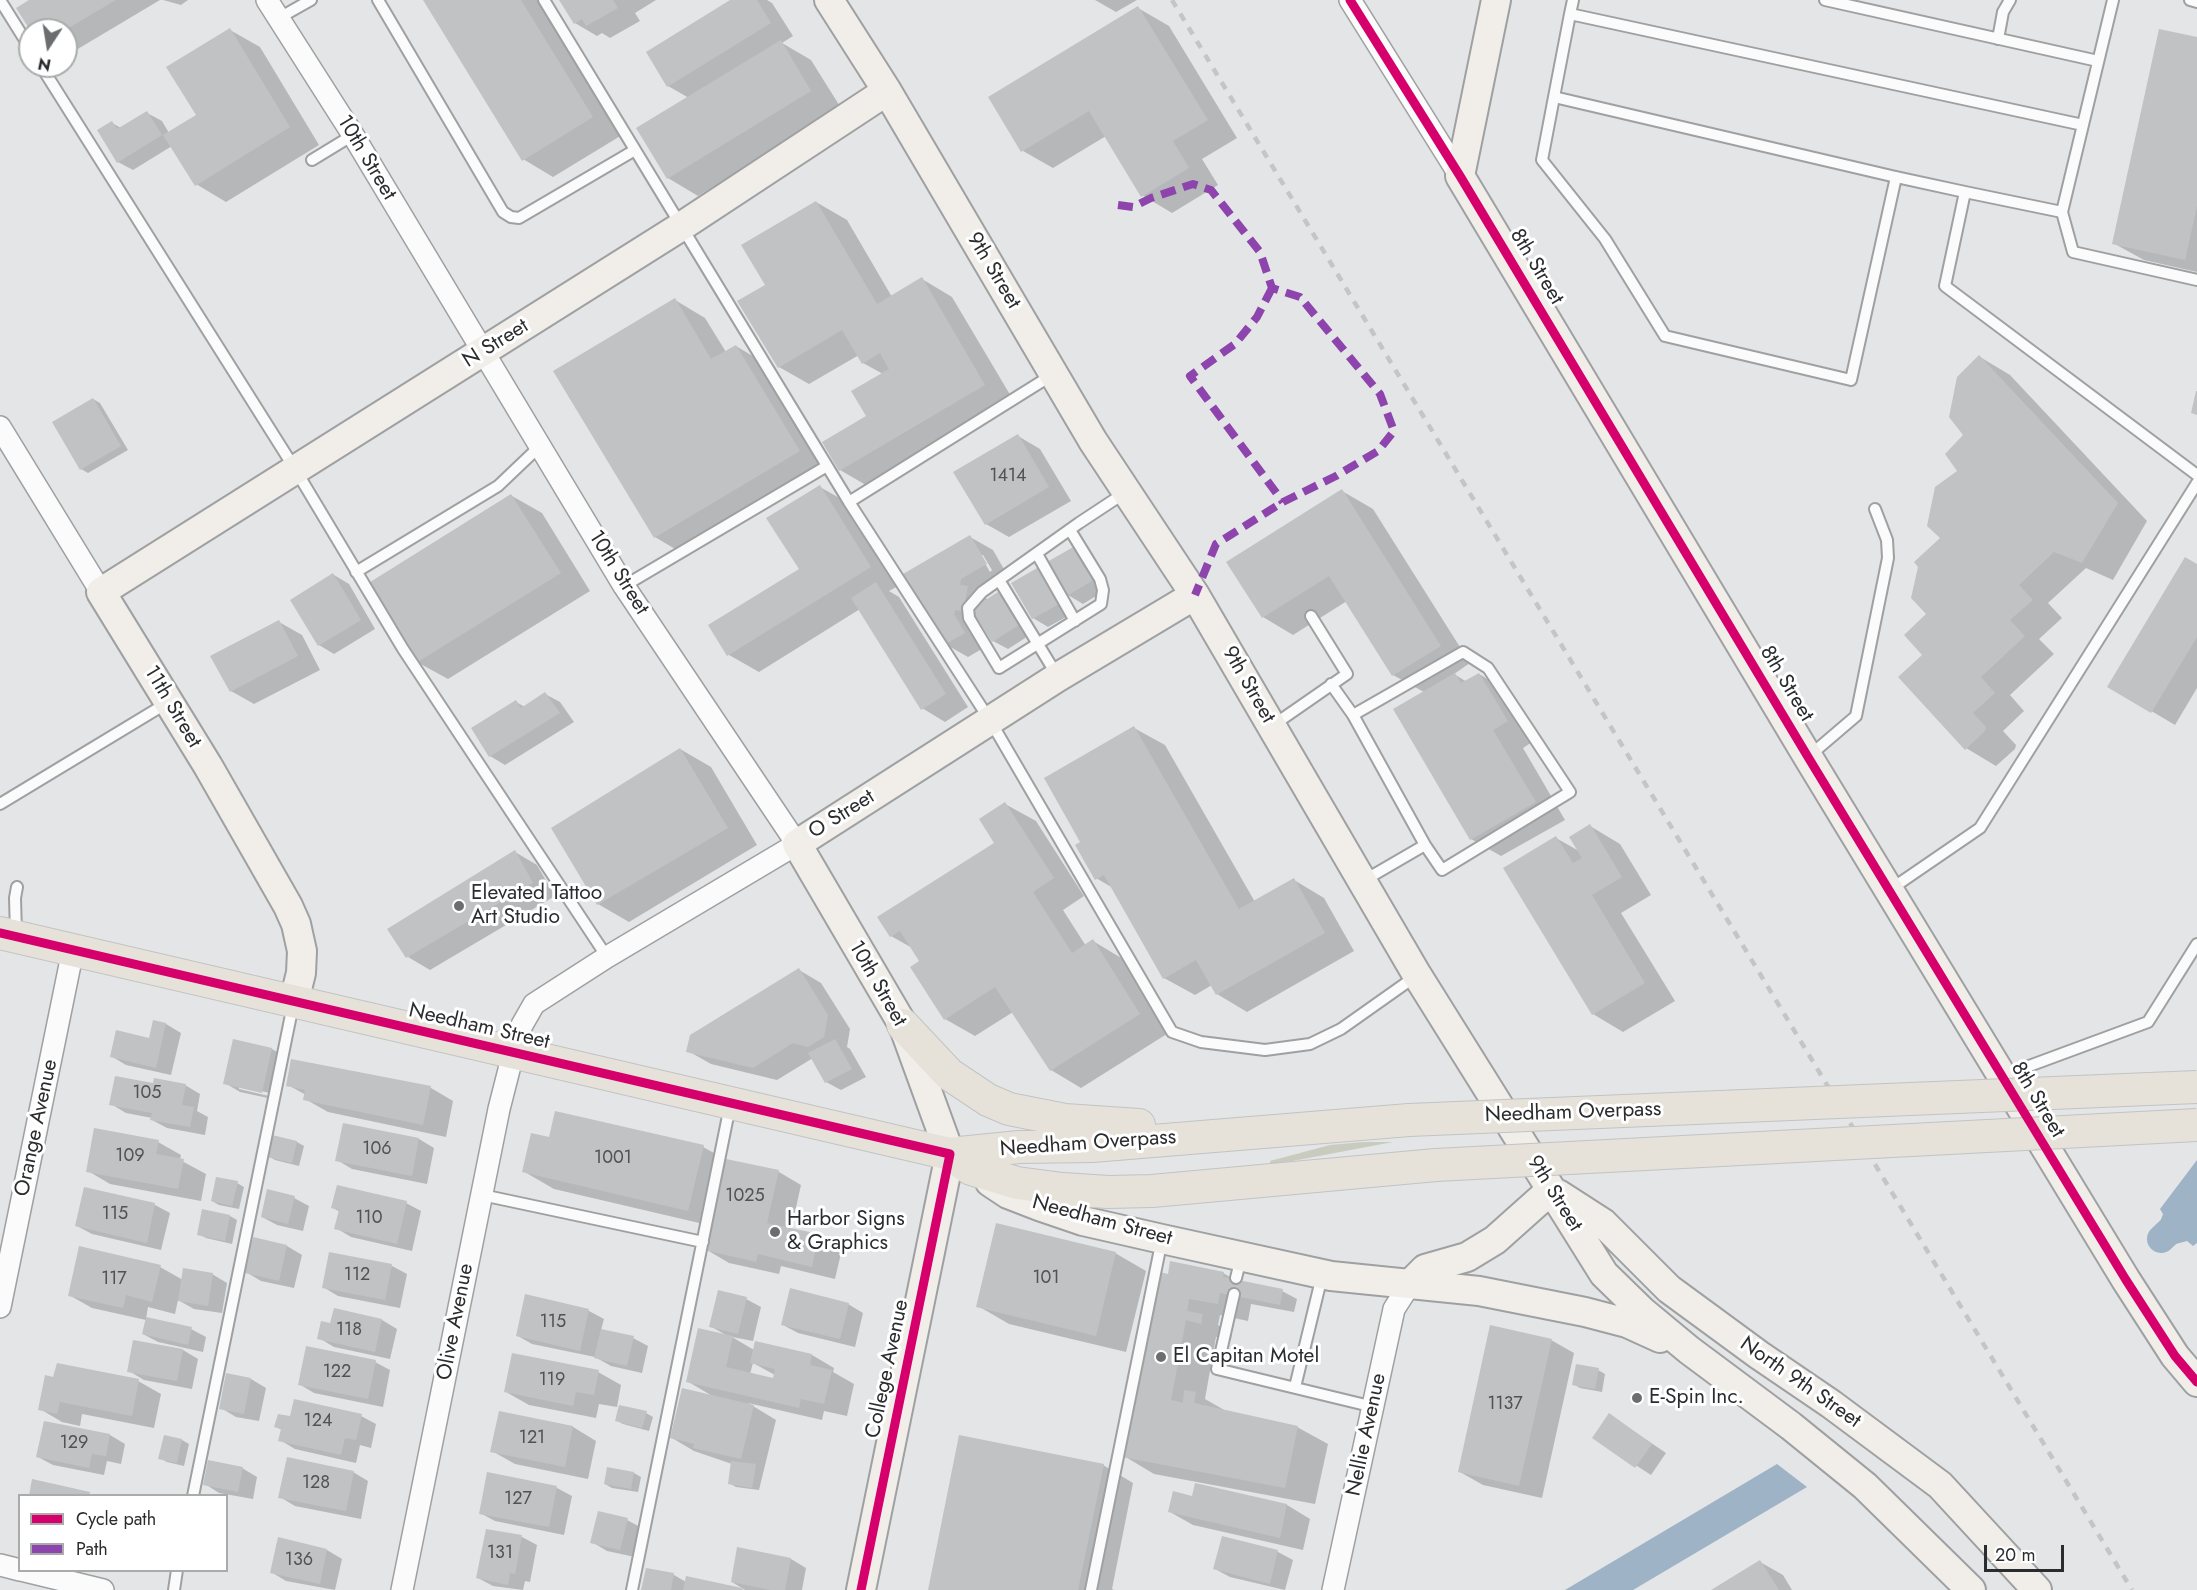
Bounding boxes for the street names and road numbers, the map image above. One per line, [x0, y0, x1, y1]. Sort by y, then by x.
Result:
street label: 10th Street [331, 111, 401, 205]
street label: 8th Street [1504, 225, 1568, 309]
street label: 9th Street [960, 228, 1026, 314]
street label: N Street [459, 314, 533, 374]
street label: 10th Street [582, 526, 654, 620]
street label: 9th Street [1216, 642, 1280, 728]
street label: 8th Street [1754, 642, 1818, 726]
street label: 11th Street [138, 661, 206, 753]
street label: O Street [804, 785, 880, 845]
street label: 10th Street [842, 937, 912, 1031]
street label: Needham Street [406, 999, 552, 1055]
street label: Orange Avenue [10, 1057, 64, 1199]
street label: 8th Street [2005, 1058, 2069, 1142]
street label: Needham Overpass [1484, 1097, 1662, 1129]
street label: Needham Overpass [999, 1125, 1177, 1163]
street label: 9th Street [1521, 1151, 1587, 1237]
street label: Needham Street [1029, 1190, 1175, 1252]
street label: Olive Avenue [432, 1262, 480, 1382]
street label: College Avenue [861, 1298, 915, 1440]
street label: North 9th Street [1735, 1332, 1865, 1434]
street label: Nellie Avenue [1342, 1371, 1392, 1499]

